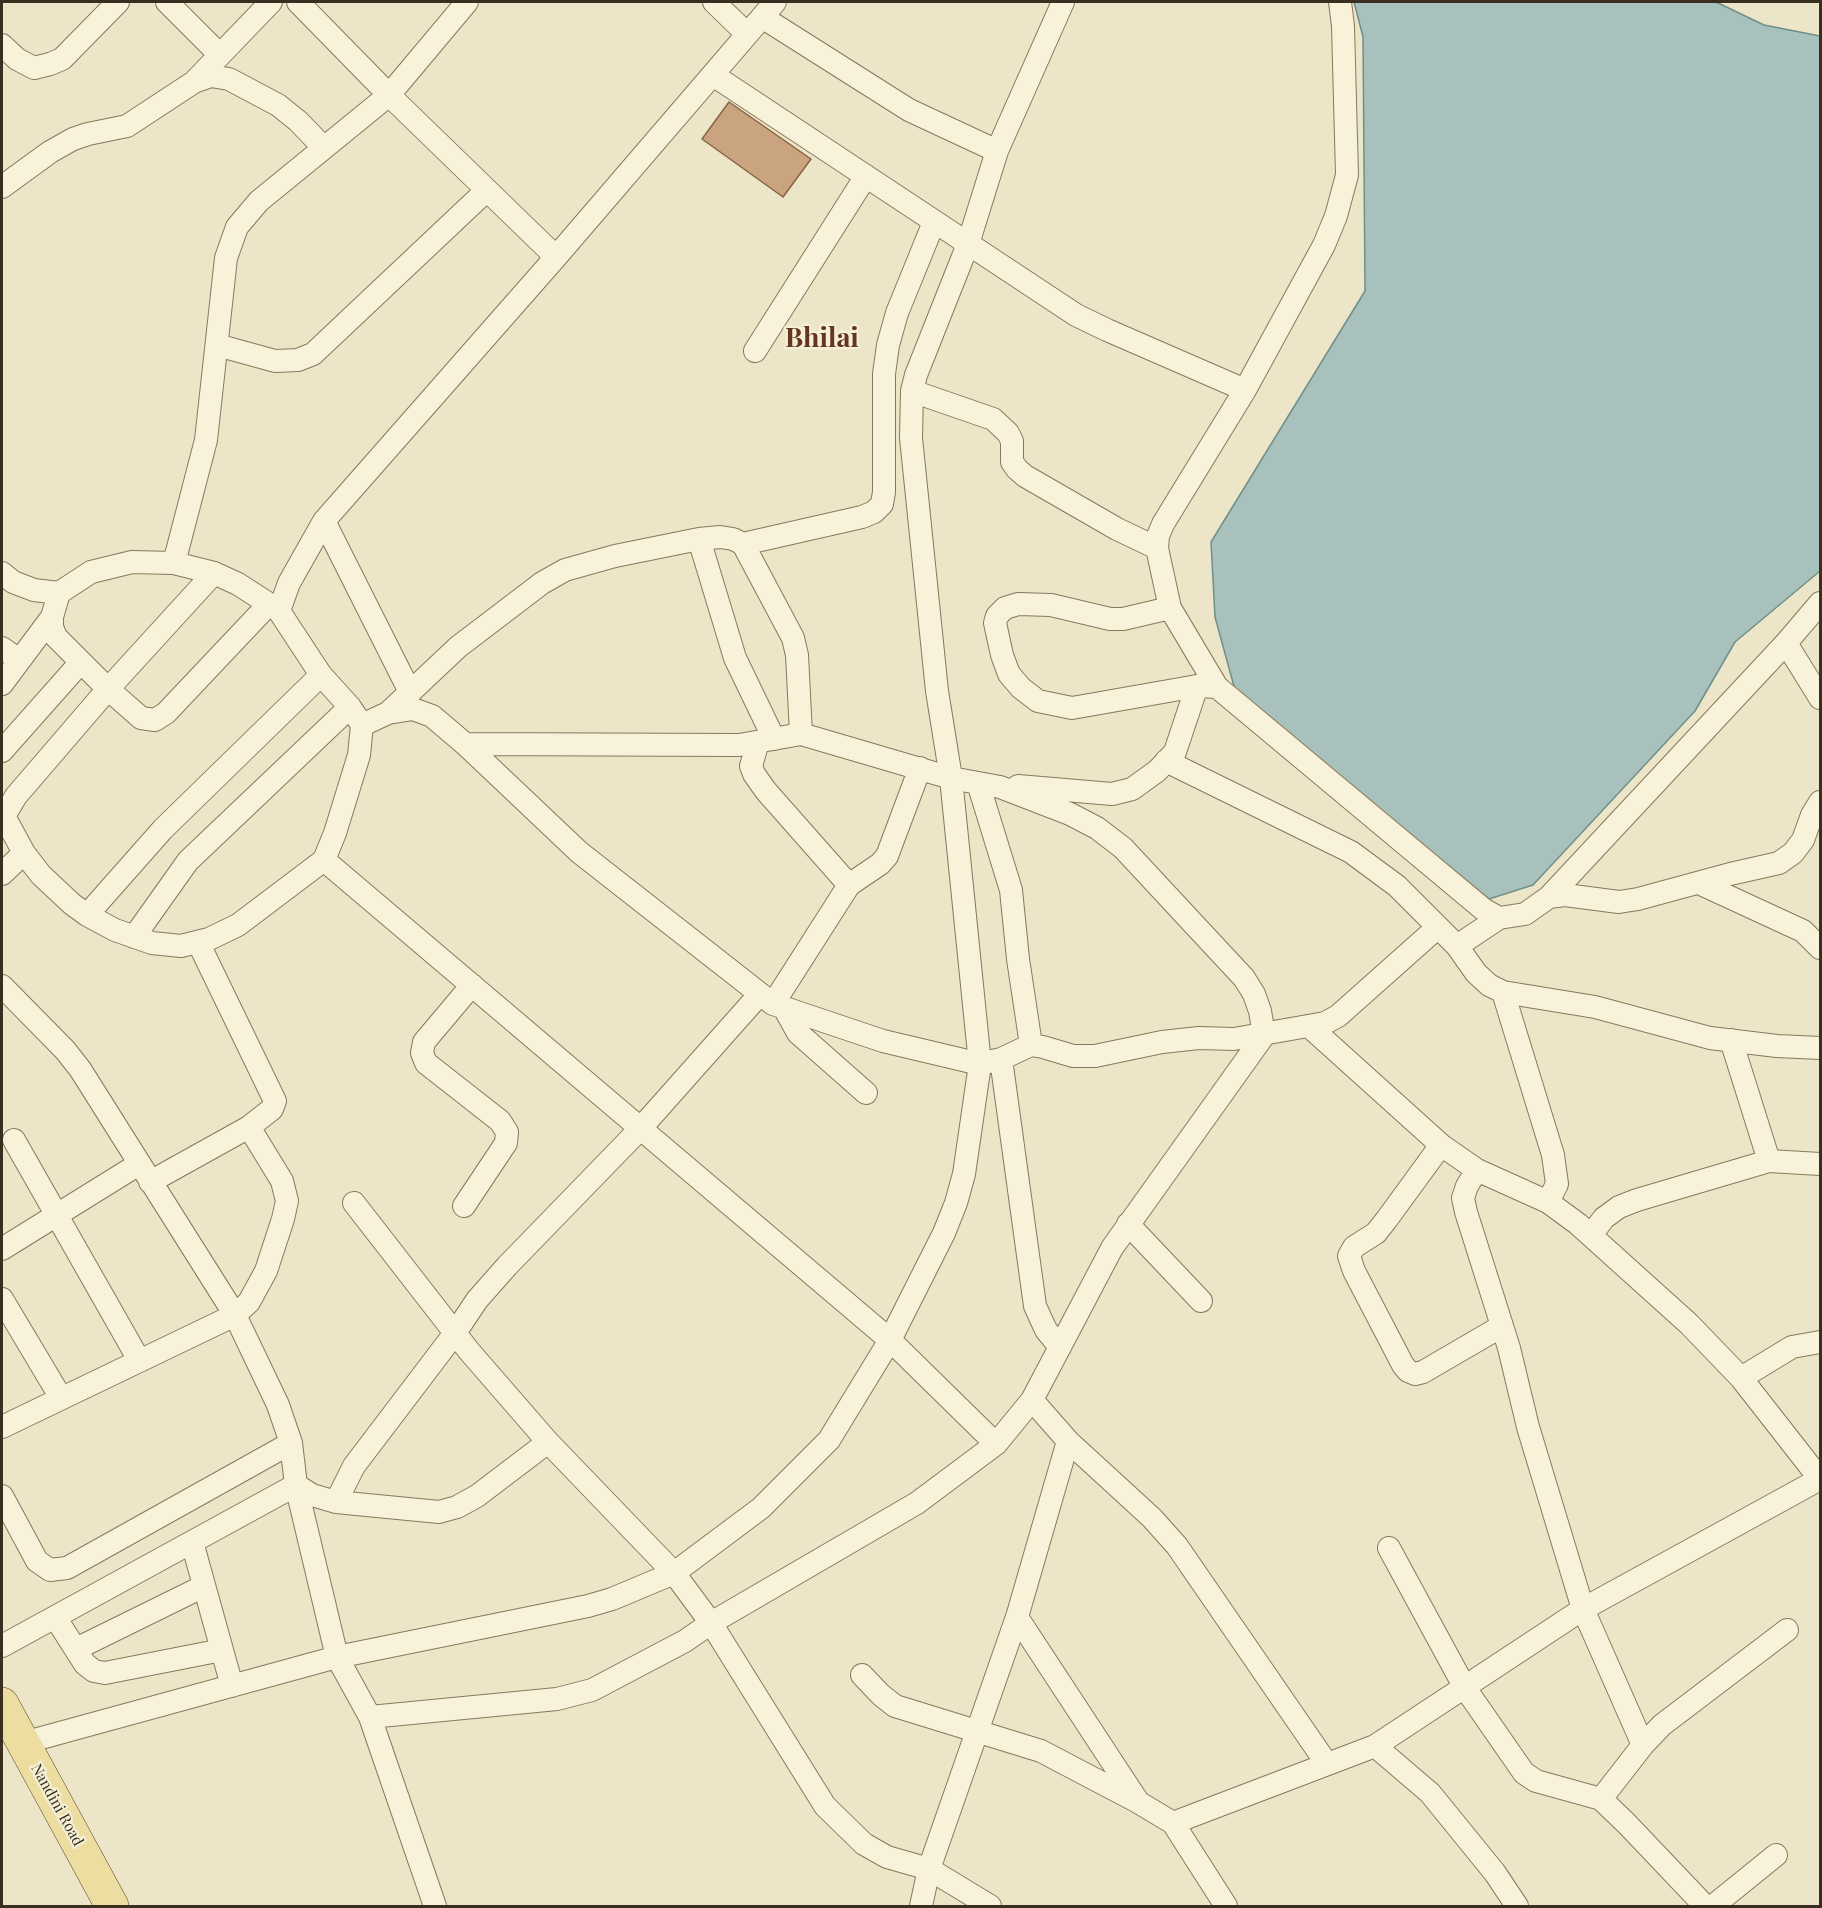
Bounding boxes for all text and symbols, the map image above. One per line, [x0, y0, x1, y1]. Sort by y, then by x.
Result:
district label: Bhilai [785, 323, 859, 355]
street label: Nandini Road [27, 1761, 87, 1849]

